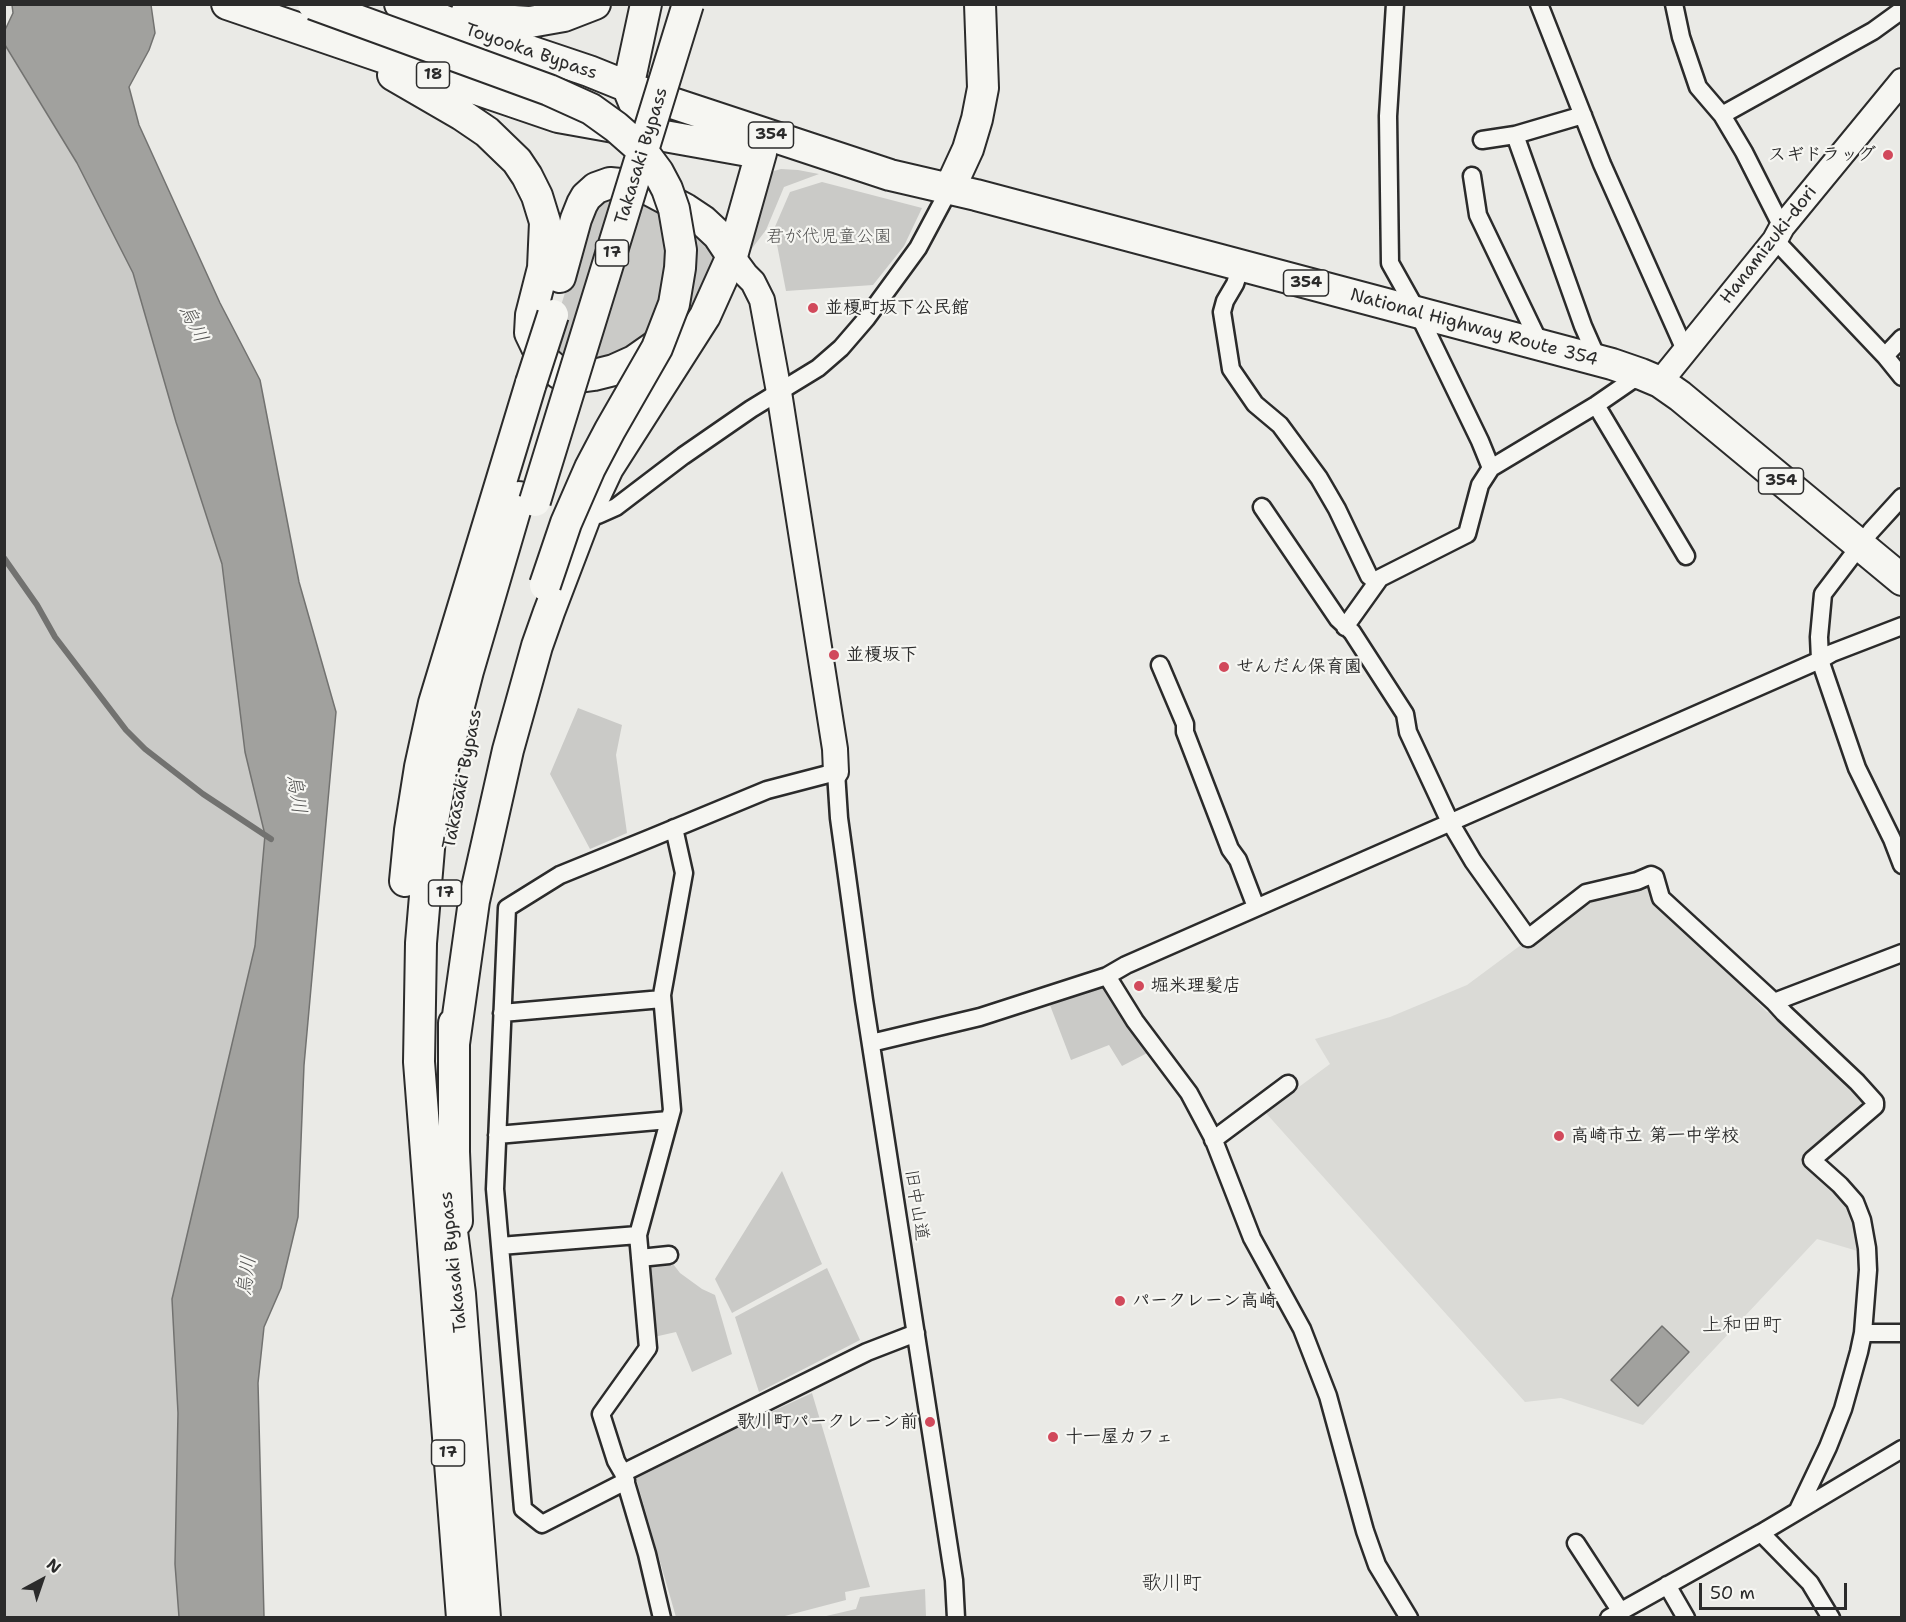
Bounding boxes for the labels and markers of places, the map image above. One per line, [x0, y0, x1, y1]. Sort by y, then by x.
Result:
place label: スギドラッグ [1768, 144, 1876, 166]
marker: スギドラッグ [1881, 148, 1895, 162]
place label: 並榎町坂下公民館 [825, 297, 969, 319]
marker: 並榎町坂下公民館 [806, 301, 820, 315]
place label: 並榎坂下 [846, 644, 918, 666]
marker: 並榎坂下 [827, 648, 841, 662]
place label: せんだん保育園 [1236, 656, 1362, 678]
marker: せんだん保育園 [1217, 660, 1231, 674]
place label: 堀米理髪店 [1151, 975, 1241, 997]
marker: 堀米理髪店 [1132, 979, 1146, 993]
place label: 高崎市立 第一中学校 [1571, 1125, 1739, 1147]
marker: 高崎市立 第一中学校 [1552, 1129, 1566, 1143]
place label: パークレーン高崎 [1132, 1290, 1277, 1312]
marker: パークレーン高崎 [1113, 1294, 1127, 1308]
place label: 歌川町パークレーン前 [737, 1411, 918, 1433]
marker: 歌川町パークレーン前 [923, 1415, 937, 1429]
place label: 十一屋カフェ [1065, 1426, 1173, 1448]
marker: 十一屋カフェ [1046, 1430, 1060, 1444]

